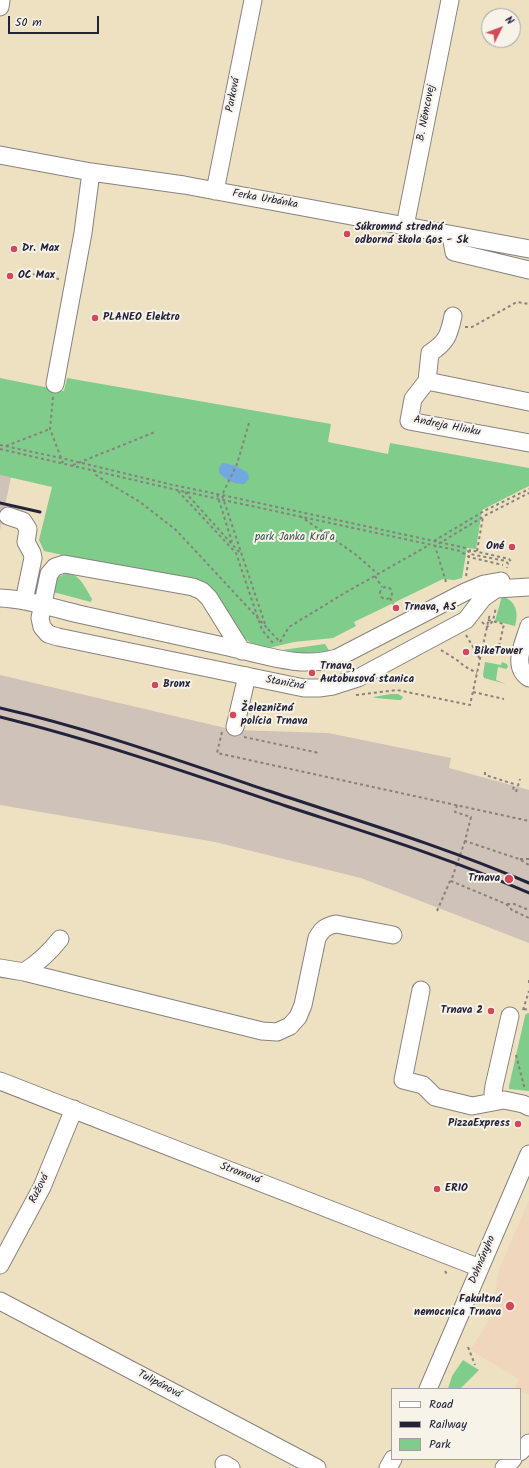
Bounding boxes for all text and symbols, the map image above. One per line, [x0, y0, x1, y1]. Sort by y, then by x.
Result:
scale bar [10, 8, 101, 34]
north arrow [481, 8, 521, 48]
text: N [500, 12, 518, 29]
text: 50 m [15, 13, 42, 32]
street label: Parková [224, 77, 244, 113]
street label: B. Němcovej [415, 84, 439, 142]
street label: Ferka Urbánka [231, 188, 299, 212]
place label: Súkromná stredná odborná škola Gos - Sk [355, 221, 468, 247]
marker: Súkromná stredná odborná škola Gos - Sk [342, 229, 352, 239]
place label: Dr. Max [22, 242, 59, 256]
marker: Dr. Max [9, 244, 19, 254]
place label: OC Max [18, 269, 55, 283]
marker: OC Max [5, 271, 15, 281]
place label: PLANEO Elektro [103, 311, 180, 325]
marker: PLANEO Elektro [90, 313, 100, 323]
street label: Andreja Hlinku [412, 414, 482, 440]
park label: park Janka Kráľa [255, 531, 335, 545]
place label: Oné [486, 540, 504, 554]
marker: Oné [507, 542, 517, 552]
place label: Trnava, AS [404, 601, 456, 615]
marker: Trnava, AS [391, 603, 401, 613]
place label: BikeTower [474, 645, 523, 659]
marker: BikeTower [461, 647, 471, 657]
place label: Trnava, Autobusová stanica [320, 660, 414, 686]
marker: Trnava, Autobusová stanica [307, 668, 317, 678]
street label: Staničná [264, 674, 306, 694]
place label: Bronx [163, 678, 190, 692]
marker: Bronx [150, 680, 160, 690]
place label: Železničná polícia Trnava [241, 702, 308, 728]
marker: Železničná polícia Trnava [228, 710, 238, 720]
place label: Trnava [468, 872, 500, 886]
marker: Trnava [503, 873, 515, 885]
place label: Trnava 2 [440, 1004, 483, 1018]
marker: Trnava 2 [486, 1006, 496, 1016]
place label: PizzaExpress [448, 1117, 510, 1131]
marker: PizzaExpress [513, 1119, 523, 1129]
street label: Stromová [218, 1160, 262, 1188]
street label: Ružová [27, 1172, 53, 1206]
place label: ERIO [445, 1182, 468, 1196]
marker: ERIO [432, 1184, 442, 1194]
street label: Dohnányho [467, 1234, 499, 1286]
place label: Fakultná nemocnica Trnava [414, 1293, 501, 1319]
marker: Fakultná nemocnica Trnava [504, 1300, 516, 1312]
street label: Tulipánová [135, 1368, 183, 1402]
legend [391, 1388, 521, 1460]
text: Road [429, 1395, 453, 1414]
text: Railway [429, 1415, 467, 1434]
text: Park [429, 1435, 451, 1454]

